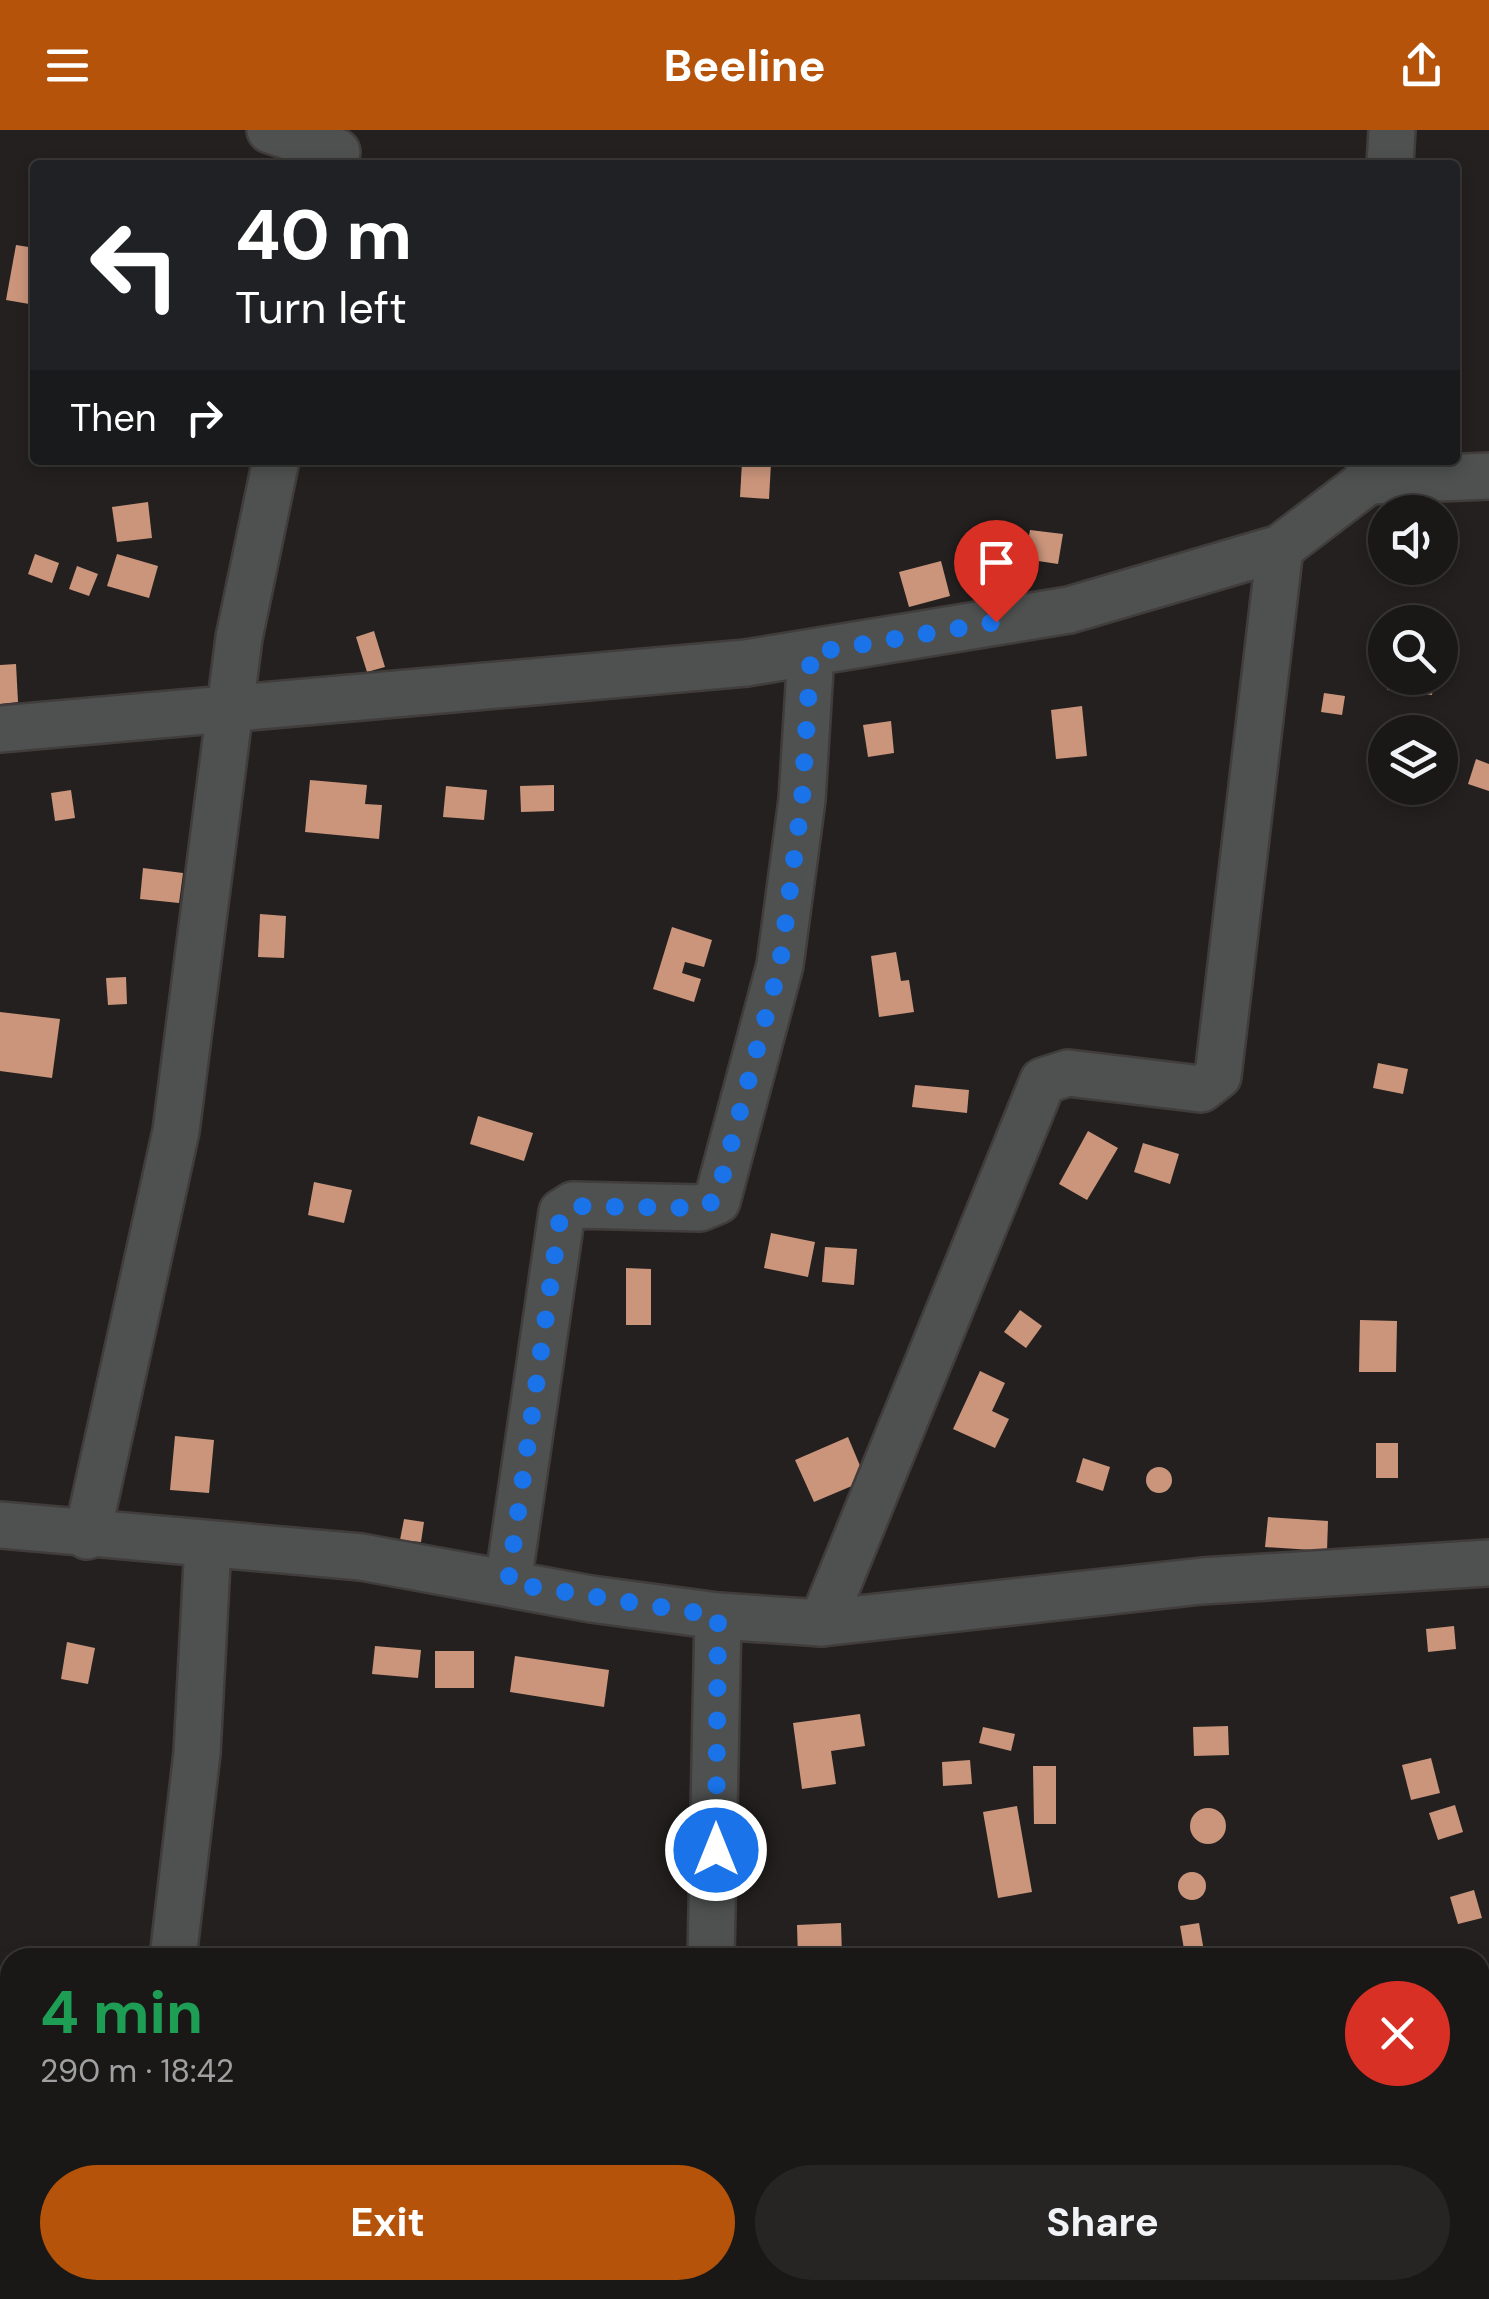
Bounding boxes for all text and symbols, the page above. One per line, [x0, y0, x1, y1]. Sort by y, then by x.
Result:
text: Beeline [663, 36, 826, 95]
icon: menu [40, 38, 95, 93]
icon: share [1394, 38, 1449, 93]
text: 40 m [235, 190, 412, 281]
icon: left [70, 200, 200, 330]
text: Turn left [235, 278, 407, 337]
icon: right [177, 390, 232, 445]
text: Then [70, 393, 157, 443]
map controls [1368, 495, 1458, 805]
button: sound [1368, 495, 1458, 585]
pin [954, 520, 1039, 623]
icon: arrive [969, 535, 1024, 590]
button: search [1368, 605, 1458, 695]
button: layers [1368, 715, 1458, 805]
position arrow [664, 1798, 768, 1902]
text: 4 min [40, 1973, 203, 2052]
button: close [1345, 1981, 1450, 2086]
text: 290 m · 18:42 [40, 2050, 234, 2092]
button: Exit [40, 2165, 735, 2280]
button: Share [755, 2165, 1450, 2280]

